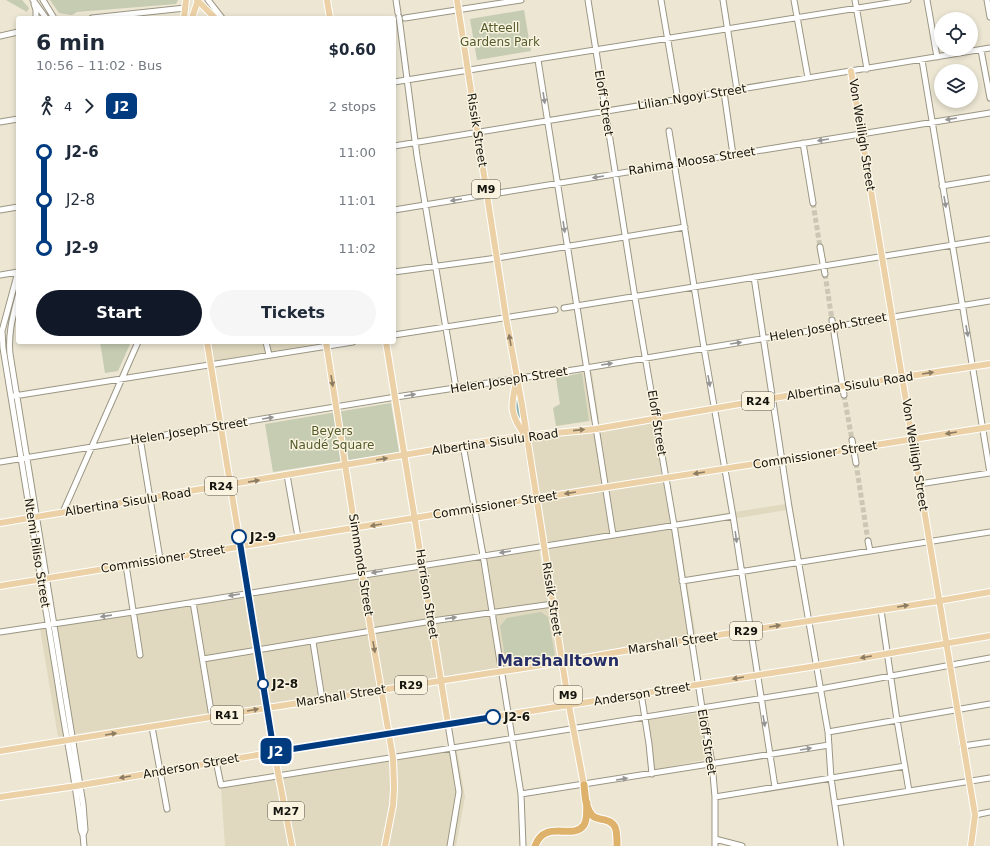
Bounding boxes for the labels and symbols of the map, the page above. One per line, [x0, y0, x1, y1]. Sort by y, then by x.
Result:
park label: Atteell Gardens Park [460, 21, 540, 49]
street label: Eloff Street [592, 69, 616, 137]
street label: Von Weilligh Street [846, 78, 878, 192]
street label: Lilian Ngoyi Street [637, 81, 748, 113]
street label: Rissik Street [464, 92, 490, 168]
one-way arrow [541, 92, 547, 104]
one-way arrow [945, 117, 958, 123]
one-way arrow [817, 137, 829, 143]
street label: Rahima Moosa Street [628, 144, 757, 178]
one-way arrow [592, 174, 604, 180]
road number: M9 [472, 180, 500, 198]
one-way arrow [942, 196, 948, 209]
one-way arrow [450, 197, 462, 203]
one-way arrow [561, 220, 567, 233]
street label: Helen Joseph Street [768, 310, 888, 344]
one-way arrow [964, 325, 970, 337]
one-way arrow [507, 334, 513, 346]
one-way arrow [729, 340, 742, 346]
one-way arrow [601, 361, 613, 367]
street label: Helen Joseph Street [449, 364, 569, 396]
street label: Albertina Sisulu Road [786, 369, 914, 403]
one-way arrow [922, 370, 934, 376]
one-way arrow [329, 374, 335, 387]
one-way arrow [706, 375, 712, 388]
street label: Eloff Street [645, 389, 669, 457]
one-way arrow [404, 392, 416, 398]
road number: R24 [742, 392, 774, 410]
street label: Von Weilligh Street [899, 398, 931, 512]
street label: Helen Joseph Street [129, 415, 249, 447]
one-way arrow [262, 415, 274, 421]
park label: Beyers Naudé Square [290, 424, 375, 452]
street label: Albertina Sisulu Road [431, 426, 559, 458]
one-way arrow [573, 427, 585, 434]
one-way arrow [945, 430, 958, 436]
street label: Commissioner Street [752, 438, 879, 472]
one-way arrow [376, 456, 388, 462]
one-way arrow [693, 470, 705, 476]
road number: R24 [205, 477, 237, 495]
one-way arrow [248, 477, 260, 483]
street label: Albertina Sisulu Road [64, 485, 192, 519]
street label: Commissioner Street [432, 488, 559, 522]
one-way arrow [564, 490, 576, 496]
street label: Ntemi Piliso Street [21, 497, 53, 609]
street label: Simmonds Street [346, 513, 376, 617]
one-way arrow [370, 522, 382, 528]
marker: J2-9 [231, 529, 247, 545]
place label: J2-9 [249, 530, 276, 544]
one-way arrow [733, 531, 739, 543]
street label: Commissioner Street [100, 542, 227, 576]
street label: Harrison Street [413, 548, 441, 640]
one-way arrow [499, 549, 511, 555]
street label: Rissik Street [539, 561, 565, 637]
one-way arrow [370, 570, 383, 576]
one-way arrow [228, 593, 240, 599]
one-way arrow [897, 603, 910, 609]
one-way arrow [100, 613, 112, 619]
one-way arrow [445, 615, 457, 621]
road number: R29 [730, 622, 762, 640]
one-way arrow [769, 623, 781, 629]
street label: Marshall Street [627, 629, 719, 657]
one-way arrow [371, 641, 377, 653]
district label: Marshalltown [497, 651, 619, 670]
one-way arrow [860, 654, 872, 660]
one-way arrow [732, 675, 744, 681]
road number: R29 [395, 676, 427, 694]
place label: J2-8 [271, 677, 298, 691]
marker: J2-8 [257, 678, 269, 690]
street label: Anderson Street [593, 679, 691, 709]
street label: Marshall Street [295, 682, 387, 710]
road number: M9 [554, 686, 582, 704]
road number: R41 [211, 706, 243, 724]
one-way arrow [247, 707, 259, 713]
street label: Eloff Street [695, 708, 719, 776]
marker: J2-6 [485, 709, 501, 725]
place label: J2-6 [503, 710, 530, 724]
one-way arrow [762, 715, 768, 727]
one-way arrow [105, 731, 117, 737]
line badge: J2 [258, 738, 294, 764]
one-way arrow [800, 745, 812, 751]
street label: Anderson Street [142, 751, 240, 781]
one-way arrow [119, 774, 131, 780]
one-way arrow [616, 776, 629, 782]
road number: M27 [268, 802, 304, 820]

